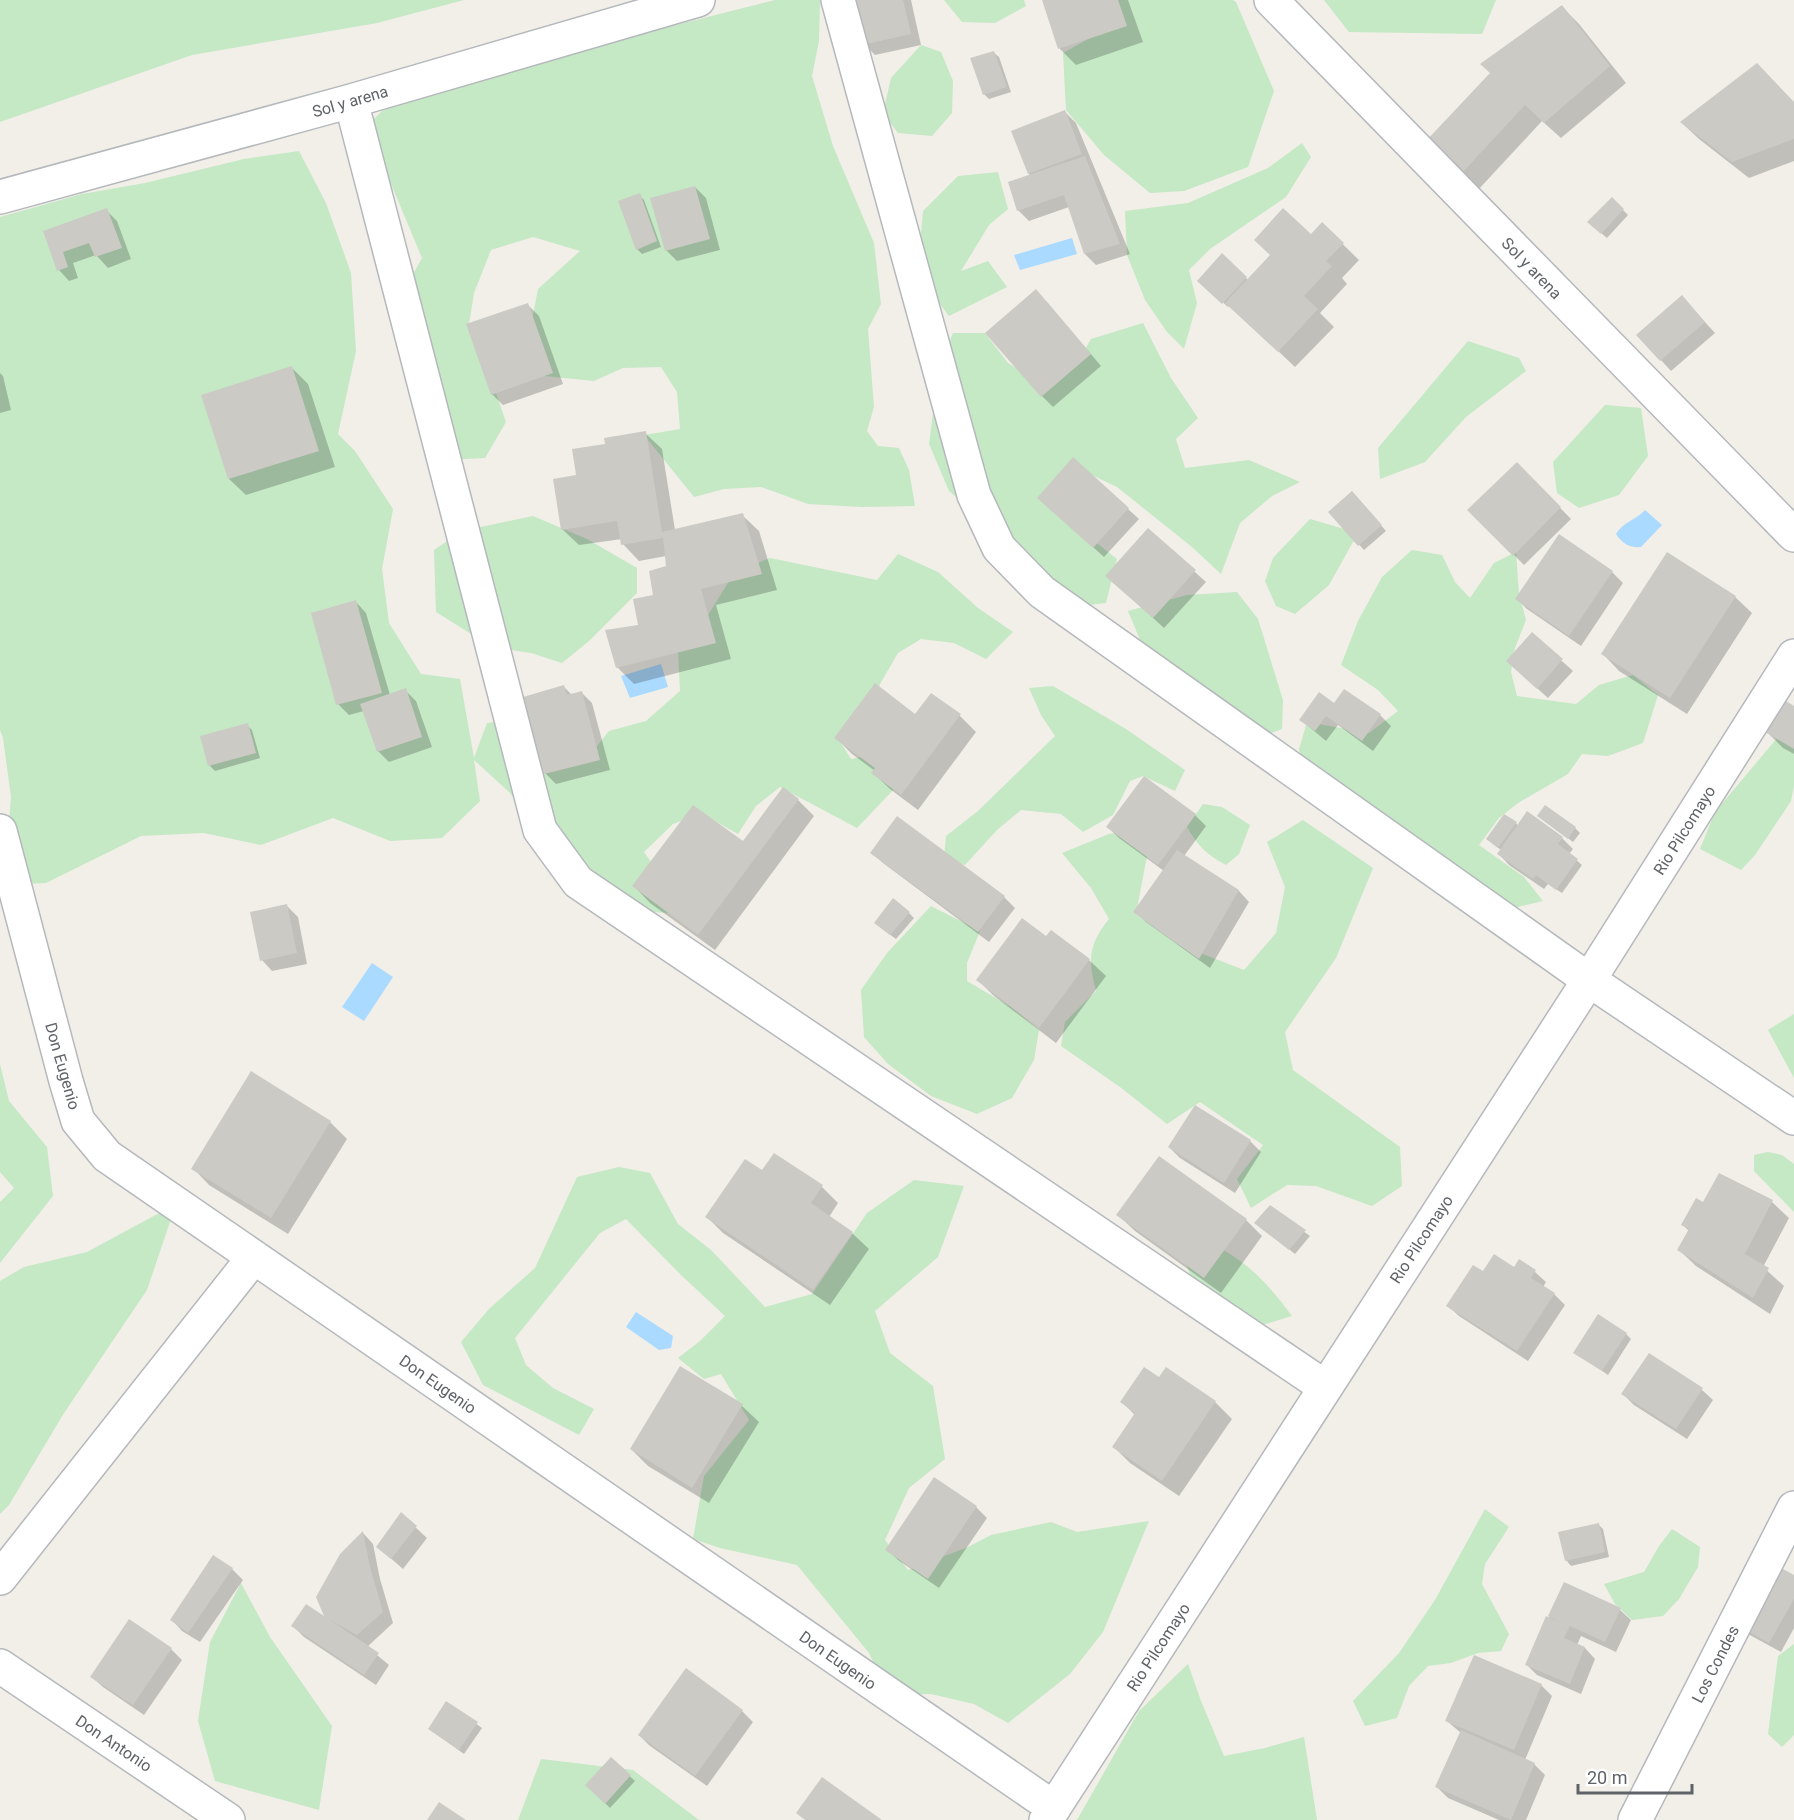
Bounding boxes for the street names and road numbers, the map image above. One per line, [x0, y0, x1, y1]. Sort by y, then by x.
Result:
street label: Sol y arena [310, 82, 390, 121]
street label: Sol y arena [1498, 234, 1566, 303]
street label: Rio Pilcomayo [1649, 782, 1719, 878]
street label: Don Eugenio [41, 1020, 84, 1112]
street label: Rio Pilcomayo [1386, 1192, 1457, 1287]
street label: Don Eugenio [396, 1351, 480, 1418]
street label: Rio Pilcomayo [1123, 1600, 1194, 1695]
street label: Los Condes [1688, 1622, 1743, 1706]
street label: Don Eugenio [796, 1627, 880, 1694]
street label: Don Antonio [72, 1711, 155, 1776]

